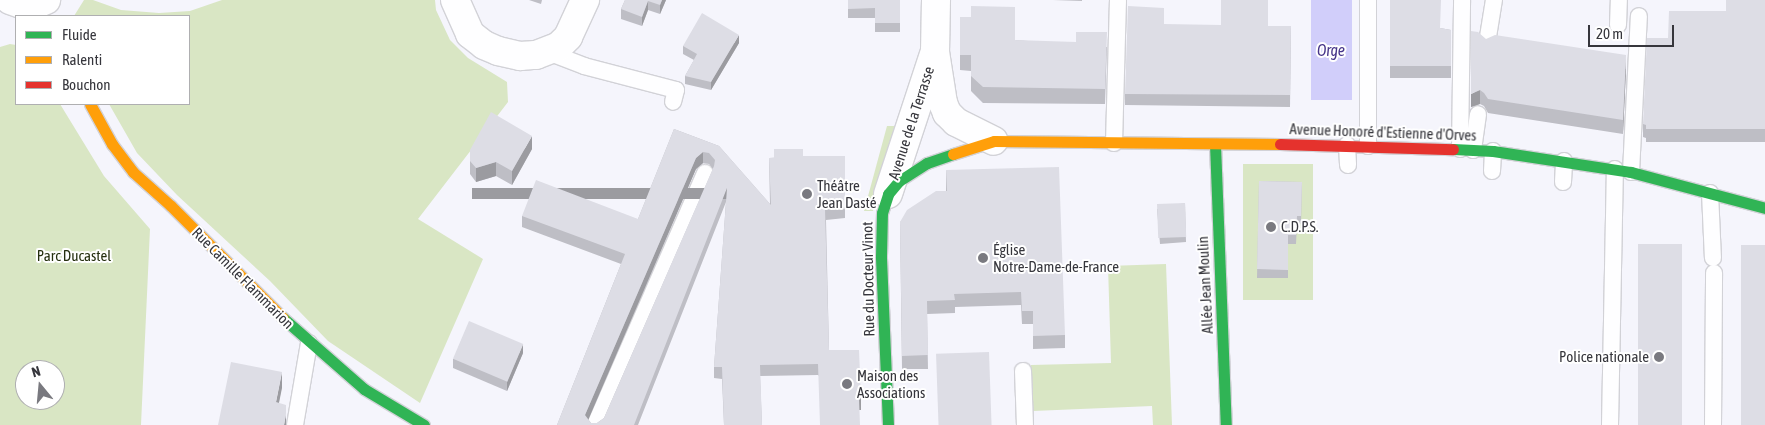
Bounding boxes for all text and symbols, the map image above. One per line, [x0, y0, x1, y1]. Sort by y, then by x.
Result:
legend [15, 15, 190, 105]
scale bar [1590, 15, 1676, 47]
text: 20 m [1596, 25, 1623, 42]
text: Fluide [62, 26, 97, 43]
water label: Orge [1317, 40, 1345, 60]
text: Ralenti [62, 51, 102, 68]
street label: Avenue de la Terrasse [884, 64, 938, 182]
text: Bouchon [62, 76, 111, 93]
street label: Avenue Honoré d'Estienne d'Orves [1289, 120, 1477, 144]
place label: Théâtre Jean Dasté [817, 176, 877, 211]
marker: Théâtre Jean Dasté [801, 188, 813, 200]
place label: C.D.P.S. [1281, 218, 1319, 236]
street label: Rue du Docteur Vinot [858, 221, 878, 337]
marker: C.D.P.S. [1265, 221, 1277, 233]
street label: Rue Camille Flammarion [189, 224, 297, 332]
street label: Allée Jean Moulin [1193, 236, 1217, 334]
place label: Église Notre-Dame-de-France [993, 240, 1119, 275]
park label: Parc Ducastel [37, 247, 111, 265]
marker: Église Notre-Dame-de-France [977, 252, 989, 264]
place label: Police nationale [1559, 348, 1649, 366]
marker: Police nationale [1653, 351, 1665, 363]
north arrow [15, 360, 65, 410]
text: N [30, 363, 42, 380]
place label: Maison des Associations [857, 366, 925, 401]
marker: Maison des Associations [841, 378, 853, 390]

